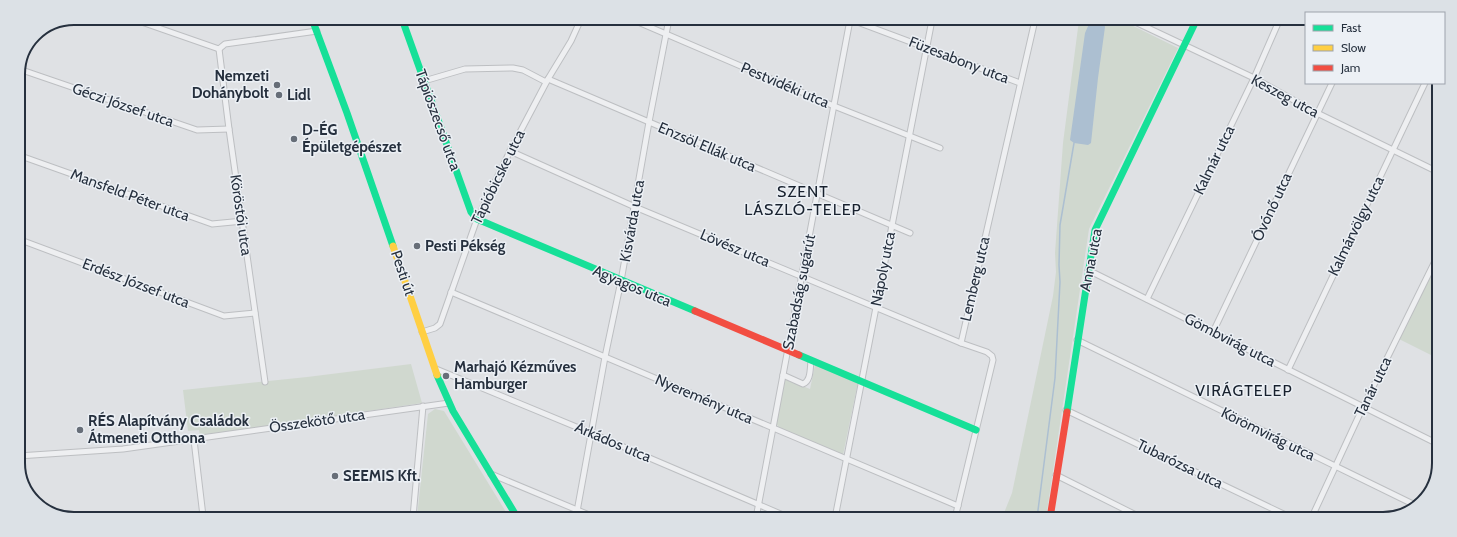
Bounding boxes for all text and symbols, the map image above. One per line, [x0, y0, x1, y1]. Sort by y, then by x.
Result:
legend [1305, 12, 1445, 84]
text: Fast [1341, 20, 1361, 35]
street label: Füzesabony utca [906, 33, 1012, 88]
text: Slow [1341, 40, 1366, 55]
street label: Pestvidéki utca [738, 58, 833, 112]
text: Jam [1340, 60, 1360, 75]
place label: Nemzeti Dohánybolt [192, 67, 269, 102]
street label: Tápiószecső utca [411, 67, 465, 174]
street label: Keszeg utca [1248, 71, 1323, 122]
street label: Géczi József utca [70, 79, 177, 131]
marker: Nemzeti Dohánybolt [272, 80, 282, 90]
place label: Lidl [287, 86, 311, 104]
marker: Lidl [274, 90, 284, 100]
street label: Enzsöl Ellák utca [655, 118, 759, 176]
place label: D-ÉG Épületgépészet [302, 120, 402, 156]
street label: Kalmár utca [1190, 122, 1239, 197]
street label: Tápióbicske utca [467, 126, 529, 227]
marker: D-ÉG Épületgépészet [289, 134, 299, 144]
street label: Mansfeld Péter utca [68, 165, 193, 225]
street label: Óvónő utca [1247, 169, 1296, 244]
street label: Köröstói utca [226, 173, 256, 258]
street label: Kalmárvölgy utca [1324, 173, 1388, 279]
street label: Kisvárda utca [616, 178, 648, 263]
district label: SZENT LÁSZLÓ-TELEP [744, 182, 862, 219]
street label: Lövész utca [697, 225, 773, 271]
street label: Anna utca [1076, 226, 1106, 293]
street label: Nápoly utca [867, 229, 899, 308]
street label: Szabadság sugárút [779, 233, 819, 351]
street label: Lemberg utca [956, 234, 994, 323]
place label: Pesti Pékség [425, 237, 506, 255]
marker: Pesti Pékség [412, 241, 422, 251]
street label: Pesti út [387, 248, 419, 298]
street label: Erdész József utca [80, 254, 193, 312]
street label: Agyagos utca [590, 261, 675, 311]
street label: Gömbvirág utca [1181, 309, 1279, 371]
street label: Tanár utca [1351, 353, 1396, 420]
place label: Marhajó Kézműves Hamburger [454, 358, 576, 393]
street label: Nyeremény utca [652, 370, 756, 428]
marker: Marhajó Kézműves Hamburger [441, 371, 451, 381]
district label: VIRÁGTELEP [1195, 381, 1293, 400]
street label: Körömvirág utca [1218, 404, 1319, 465]
street label: Összekötő utca [268, 405, 367, 437]
place label: RÉS Alapítvány Családok Átmeneti Otthona [88, 411, 250, 447]
street label: Árkádos utca [572, 417, 655, 466]
marker: RÉS Alapítvány Családok Átmeneti Otthona [75, 425, 85, 435]
street label: Tubarózsa utca [1134, 435, 1227, 493]
place label: SEEMIS Kft. [343, 467, 420, 485]
marker: SEEMIS Kft. [330, 471, 340, 481]

